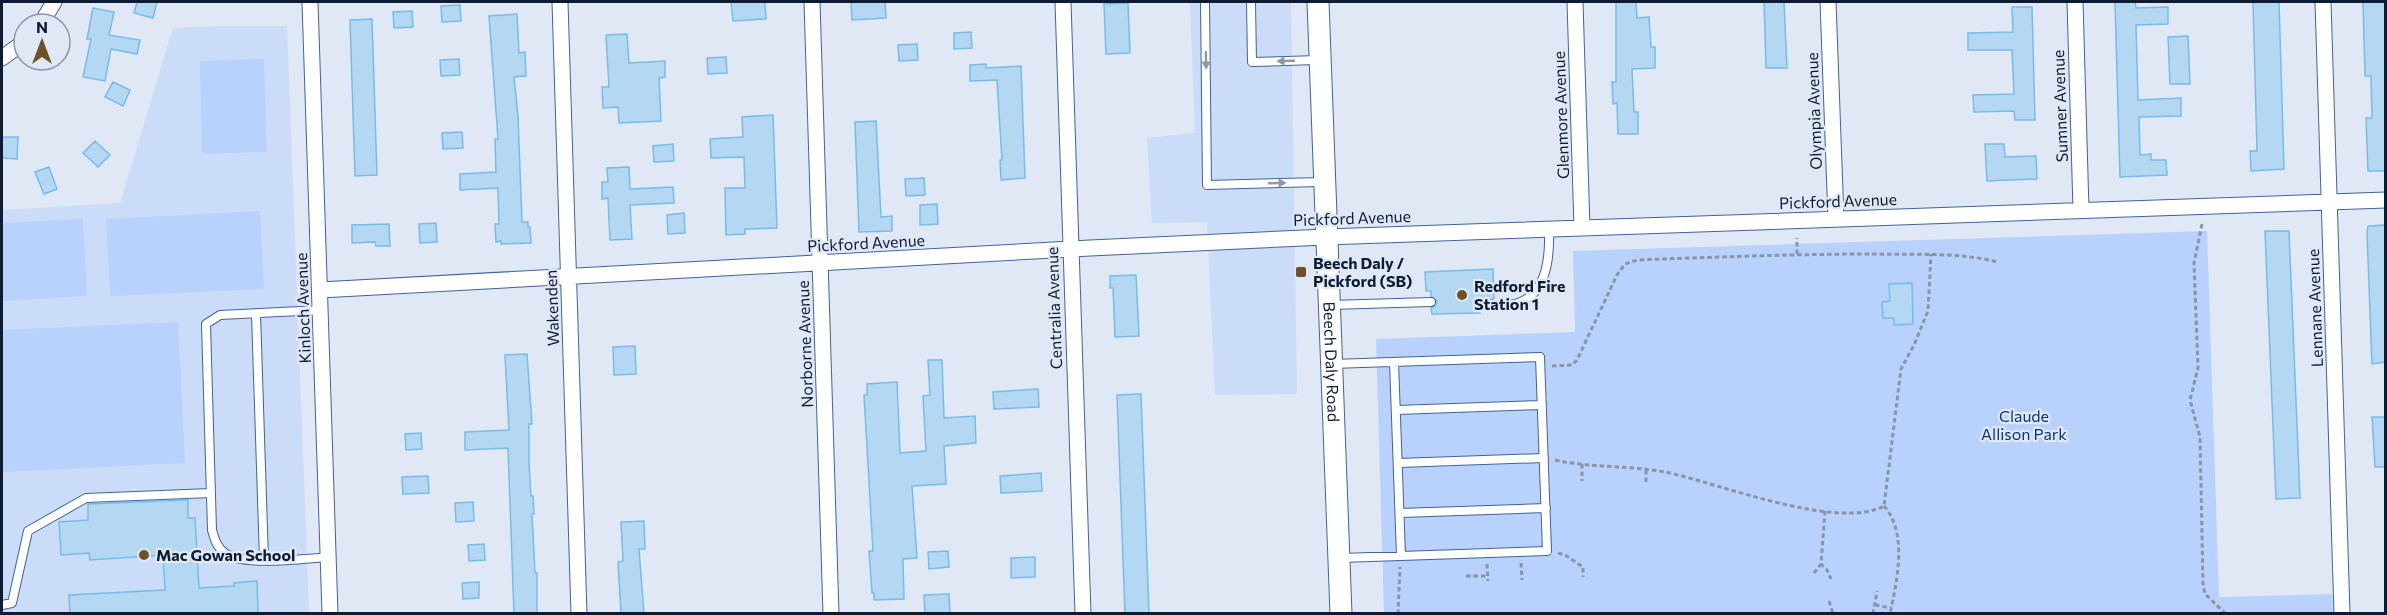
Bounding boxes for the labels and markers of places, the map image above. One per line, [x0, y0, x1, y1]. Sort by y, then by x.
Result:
place label: Beech Daly / Pickford (SB) [1313, 253, 1412, 290]
marker: Beech Daly / Pickford (SB) [1294, 265, 1308, 279]
place label: Redford Fire Station 1 [1474, 276, 1565, 313]
marker: Redford Fire Station 1 [1455, 288, 1469, 302]
place label: Mac Gowan School [156, 545, 295, 564]
marker: Mac Gowan School [137, 548, 151, 562]

